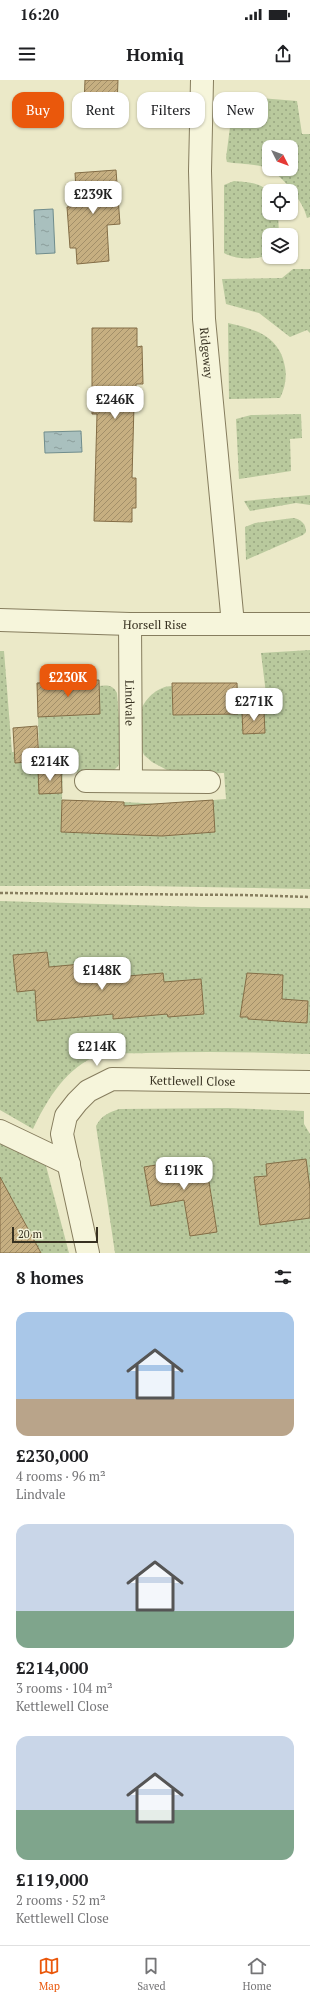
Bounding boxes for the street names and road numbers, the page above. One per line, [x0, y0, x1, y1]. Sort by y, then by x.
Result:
street label: Ridgeway [197, 327, 217, 380]
street label: Horsell Rise [123, 616, 187, 632]
street label: Lindvale [123, 680, 138, 726]
street label: Kettlewell Close [150, 1072, 236, 1088]

